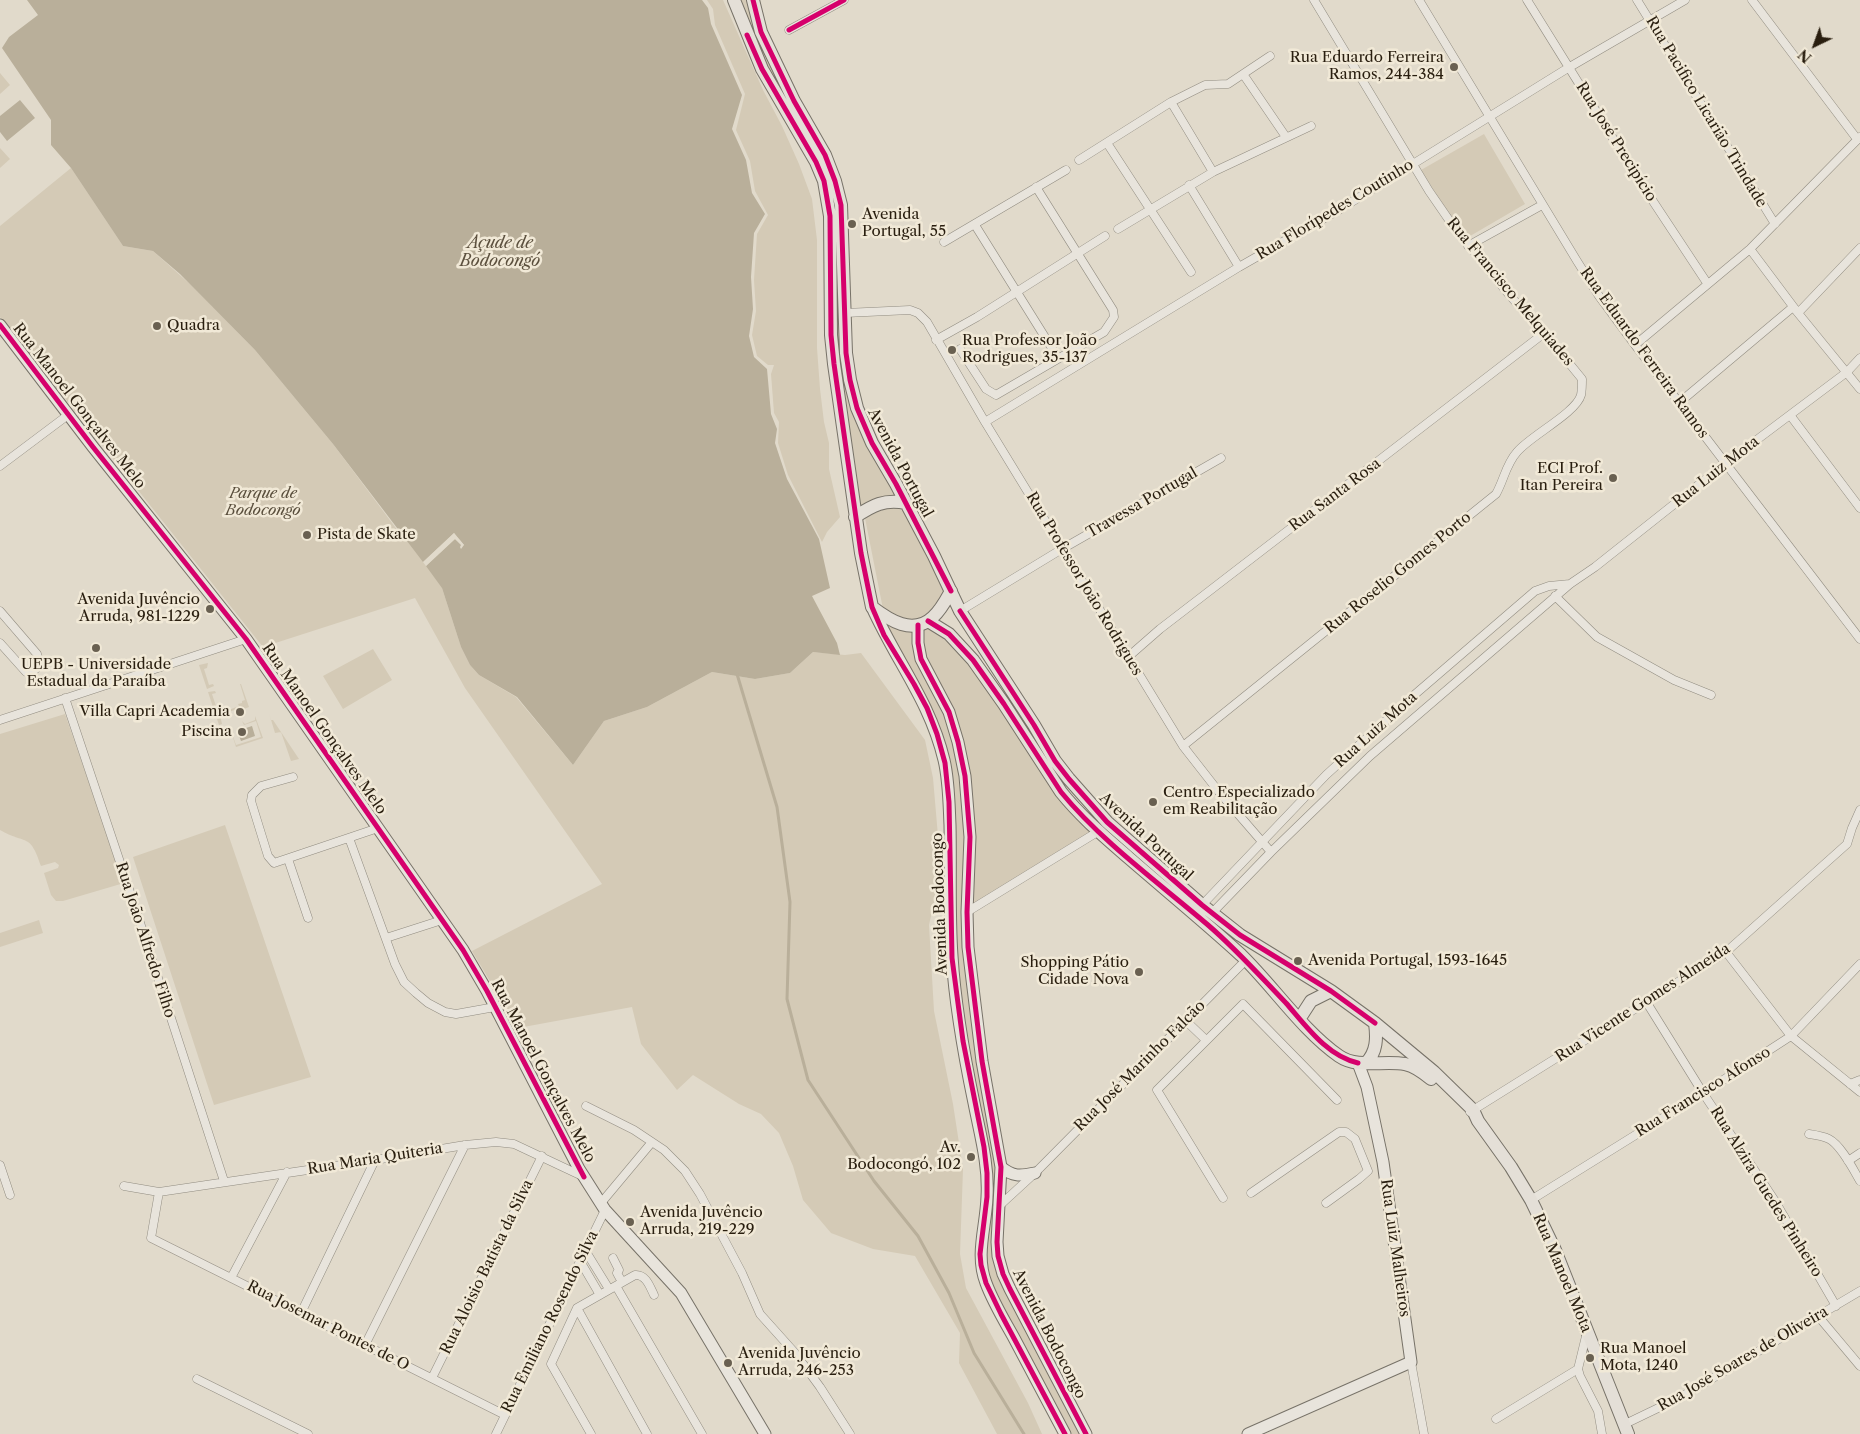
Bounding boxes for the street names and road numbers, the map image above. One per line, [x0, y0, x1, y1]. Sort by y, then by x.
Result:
street label: Rua Pacifico Licarião Trindade [1642, 13, 1770, 211]
street label: Rua José Precipício [1572, 79, 1660, 205]
street label: Rua Florípedes Coutinho [1253, 156, 1417, 264]
street label: Rua Francisco Melquiades [1443, 214, 1577, 370]
street label: Rua Eduardo Ferreira Ramos [1576, 264, 1712, 442]
street label: Rua Manoel Gonçalves Melo [9, 320, 149, 492]
street label: Avenida Portugal [864, 405, 936, 521]
street label: Rua Luiz Mota [1669, 433, 1763, 511]
street label: Rua Santa Rosa [1286, 455, 1384, 535]
street label: Travessa Portugal [1083, 464, 1201, 542]
street label: Rua Professor João Rodrigues [1022, 489, 1146, 679]
street label: Rua Roselio Gomes Porto [1321, 508, 1475, 638]
street label: Rua Manoel Gonçalves Melo [258, 640, 390, 818]
street label: Rua Luiz Mota [1331, 688, 1421, 772]
street label: Avenida Portugal [1096, 789, 1196, 885]
street label: Avenida Bodocongo [929, 832, 951, 976]
street label: Rua João Alfredo Filho [111, 860, 179, 1020]
street label: Rua Vicente Gomes Almeida [1552, 940, 1734, 1066]
street label: Rua Manoel Gonçalves Melo [487, 976, 599, 1166]
street label: Rua José Marinho Falcão [1071, 997, 1209, 1135]
street label: Rua Francisco Afonso [1632, 1043, 1774, 1141]
street label: Rua Alzira Guedes Pinheiro [1706, 1103, 1826, 1281]
street label: Rua Maria Quiteria [306, 1139, 444, 1179]
street label: Rua Aloisio Batista da Silva [437, 1177, 537, 1357]
street label: Rua Luiz Malheiros [1376, 1178, 1414, 1318]
street label: Rua Manoel Mota [1529, 1211, 1595, 1335]
street label: Rua Emiliano Rosendo Silva [498, 1228, 602, 1416]
street label: Avenida Bodocongo [1009, 1266, 1089, 1402]
street label: Rua Josemar Pontes de O [244, 1277, 412, 1375]
street label: Rua José Soares de Oliveira [1654, 1303, 1832, 1415]

